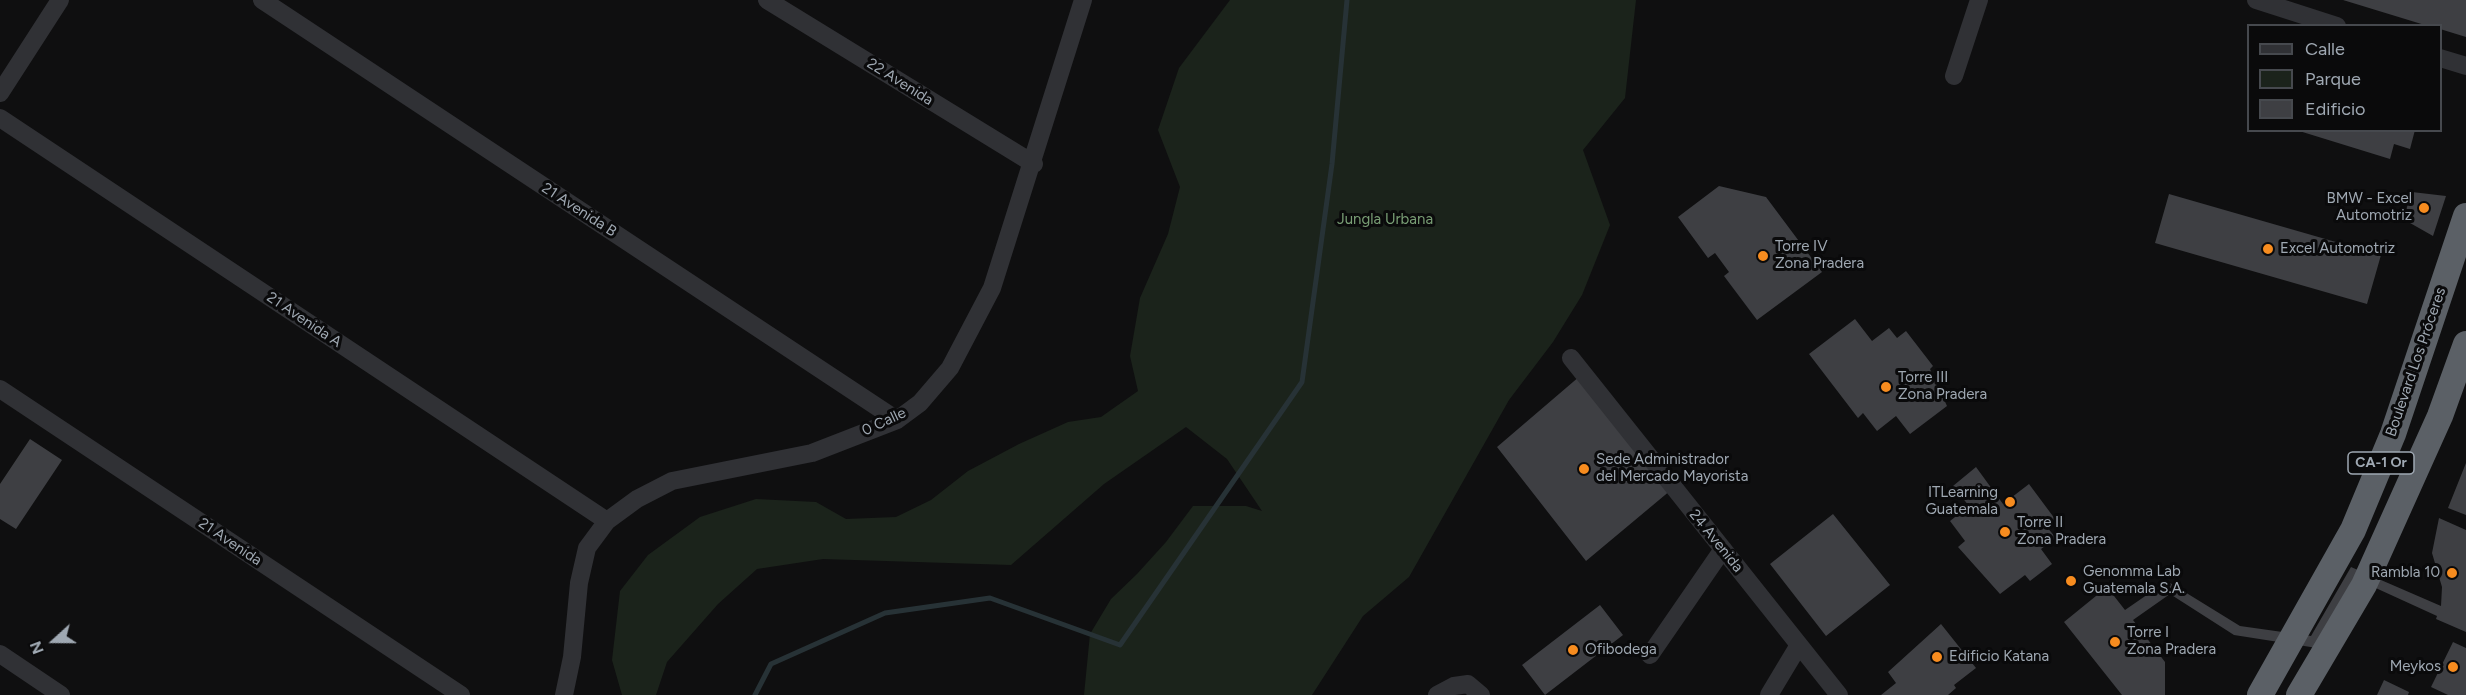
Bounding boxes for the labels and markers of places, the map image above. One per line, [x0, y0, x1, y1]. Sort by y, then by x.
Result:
place label: BMW - Excel Automotriz [2327, 190, 2412, 225]
marker: BMW - Excel Automotriz [2417, 201, 2431, 215]
place label: Torre IV Zona Pradera [1775, 238, 1864, 273]
place label: Excel Automotriz [2280, 240, 2395, 258]
marker: Excel Automotriz [2261, 242, 2275, 256]
marker: Torre IV Zona Pradera [1756, 249, 1770, 263]
place label: Torre III Zona Pradera [1898, 369, 1987, 404]
marker: Torre III Zona Pradera [1879, 380, 1893, 394]
place label: Sede Administrador del Mercado Mayorista [1596, 451, 1748, 486]
marker: Sede Administrador del Mercado Mayorista [1577, 462, 1591, 476]
place label: ITLearning Guatemala [1925, 484, 1998, 519]
marker: ITLearning Guatemala [2003, 495, 2017, 509]
place label: Torre II Zona Pradera [2017, 514, 2106, 549]
marker: Torre II Zona Pradera [1998, 525, 2012, 539]
place label: Genomma Lab Guatemala S.A. [2083, 563, 2185, 598]
place label: Rambla 10 [2371, 564, 2440, 582]
marker: Rambla 10 [2445, 566, 2459, 580]
marker: Genomma Lab Guatemala S.A. [2064, 574, 2078, 588]
place label: Torre I Zona Pradera [2127, 624, 2216, 659]
marker: Torre I Zona Pradera [2108, 635, 2122, 649]
place label: Ofibodega [1585, 641, 1657, 659]
marker: Ofibodega [1566, 643, 1580, 657]
place label: Edificio Katana [1949, 648, 2049, 666]
marker: Edificio Katana [1930, 650, 1944, 664]
place label: Meykos [2390, 658, 2441, 676]
marker: Meykos [2446, 660, 2460, 674]

